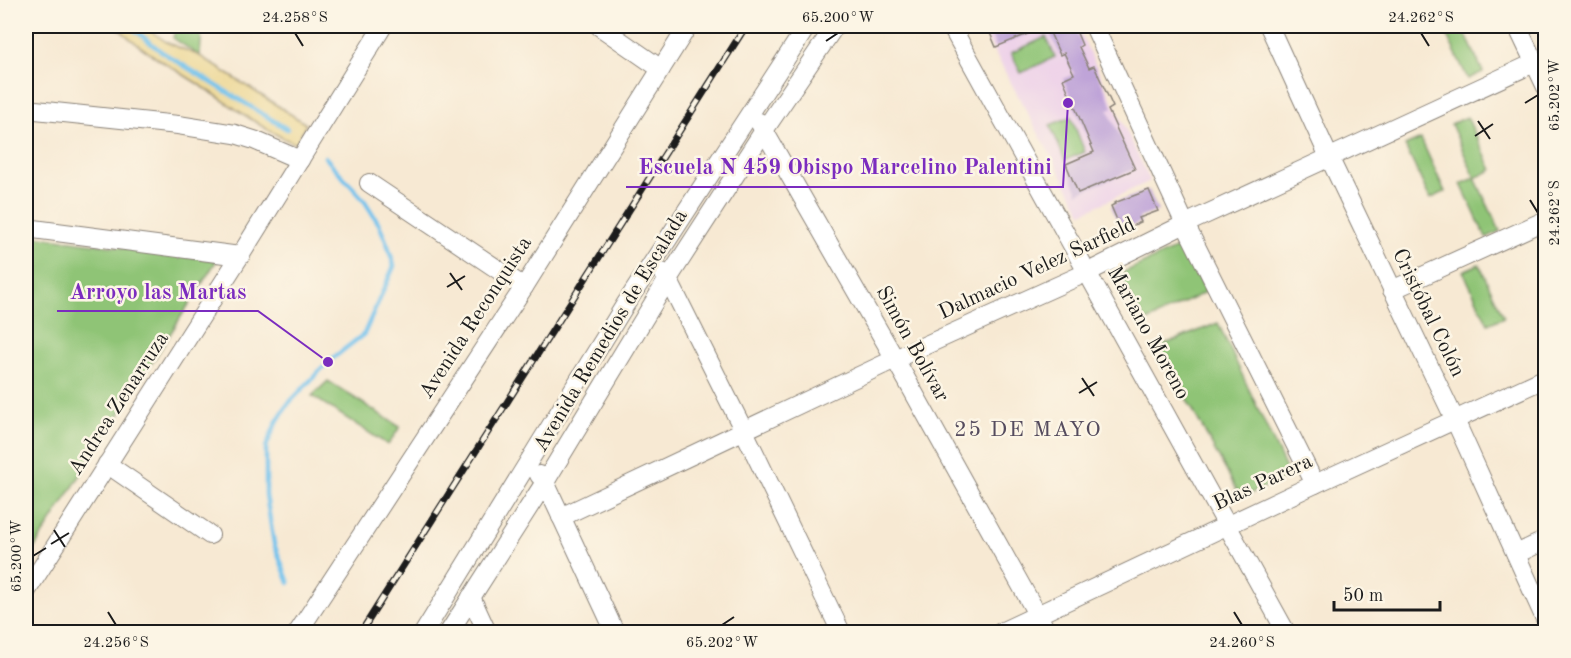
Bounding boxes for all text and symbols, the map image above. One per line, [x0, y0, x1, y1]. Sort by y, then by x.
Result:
text: 24.258°S [262, 11, 328, 26]
text: 65.200°W [802, 11, 874, 26]
text: 24.262°S [1388, 11, 1454, 26]
text: 65.202°W [1548, 59, 1563, 131]
callout: Escuela N 459 Obispo Marcelino Palentini [626, 147, 1063, 187]
text: Escuela N 459 Obispo Marcelino Palentini [638, 157, 1052, 179]
text: 24.262°S [1548, 180, 1563, 246]
street label: Avenida Remedios de Escalada [530, 206, 692, 456]
street label: Dalmacio Velez Sarfield [935, 214, 1139, 324]
street label: Avenida Reconquista [416, 233, 536, 403]
street label: Cristóbal Colón [1388, 246, 1468, 380]
street label: Mariano Moreno [1103, 263, 1193, 403]
callout: Arroyo las Martas [57, 271, 258, 311]
text: Arroyo las Martas [69, 282, 247, 304]
street label: Simón Bolívar [872, 283, 953, 406]
street label: Andrea Zenarruza [65, 329, 173, 479]
district label: 25 DE MAYO [954, 419, 1102, 441]
street label: Blas Parera [1210, 451, 1316, 515]
text: 65.200°W [10, 520, 25, 592]
scale bar [1334, 574, 1440, 612]
text: 50 m [1343, 587, 1383, 605]
text: 24.256°S [83, 636, 149, 651]
text: 65.202°W [686, 636, 758, 651]
text: 24.260°S [1209, 636, 1275, 651]

